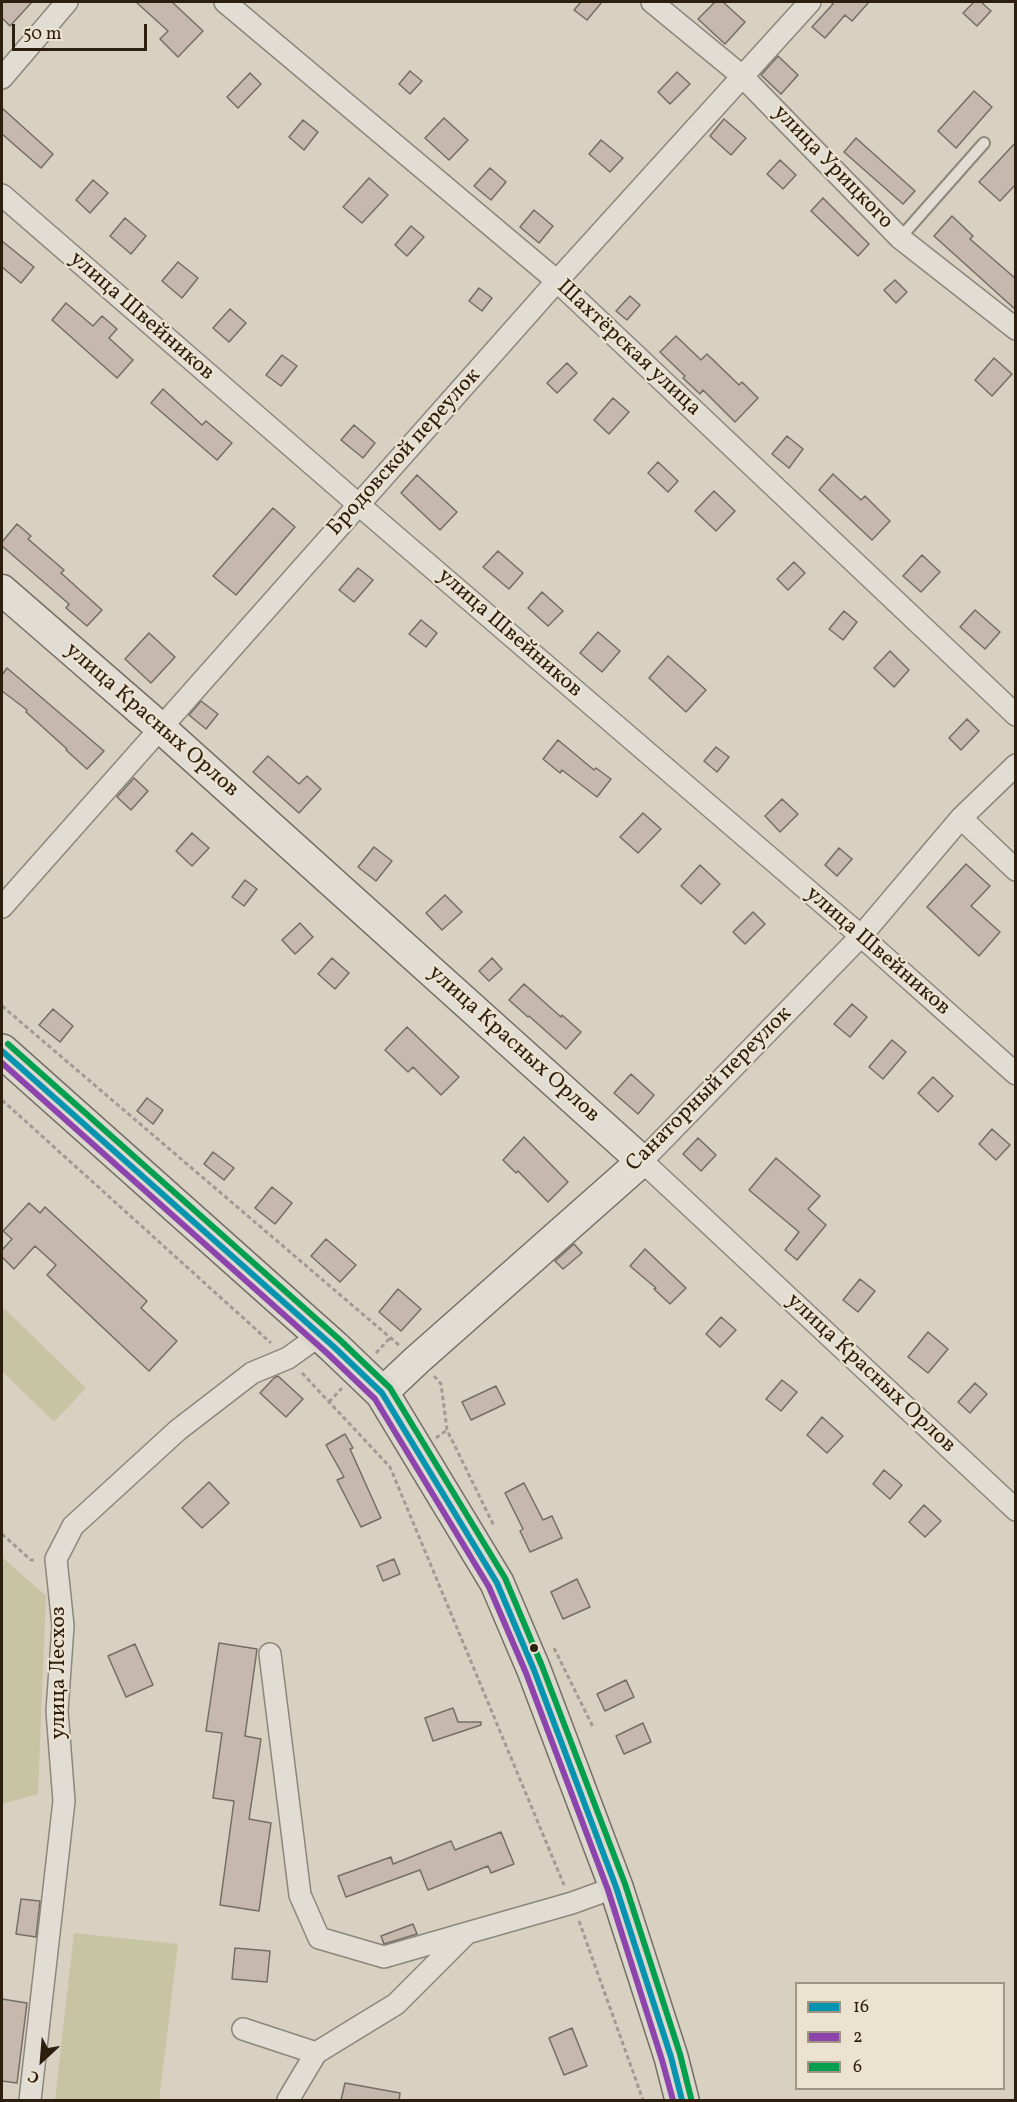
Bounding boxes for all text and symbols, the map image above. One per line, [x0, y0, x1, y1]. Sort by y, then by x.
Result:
scale bar [15, 12, 150, 50]
text: 50 m [23, 22, 62, 47]
street label: улица Урицкого [766, 100, 898, 236]
street label: улица Швейников [63, 247, 219, 387]
street label: Шахтёрская улица [550, 275, 706, 423]
street label: Бродовской переулок [323, 364, 487, 542]
street label: улица Швейников [431, 564, 587, 704]
street label: улица Красных Орлов [58, 638, 244, 804]
street label: улица Швейников [799, 882, 955, 1022]
street label: улица Красных Орлов [422, 961, 604, 1129]
street label: Санаторный переулок [622, 1002, 798, 1178]
street label: улица Красных Орлов [780, 1289, 960, 1459]
street label: улица Лесхоз [47, 1606, 73, 1740]
unlabelled marker [528, 1642, 540, 1654]
legend [795, 1982, 1005, 2090]
text: 16 [853, 1995, 869, 2020]
text: 2 [853, 2025, 863, 2050]
north arrow [12, 2030, 72, 2090]
text: 6 [853, 2055, 862, 2080]
text: С [25, 2064, 44, 2088]

